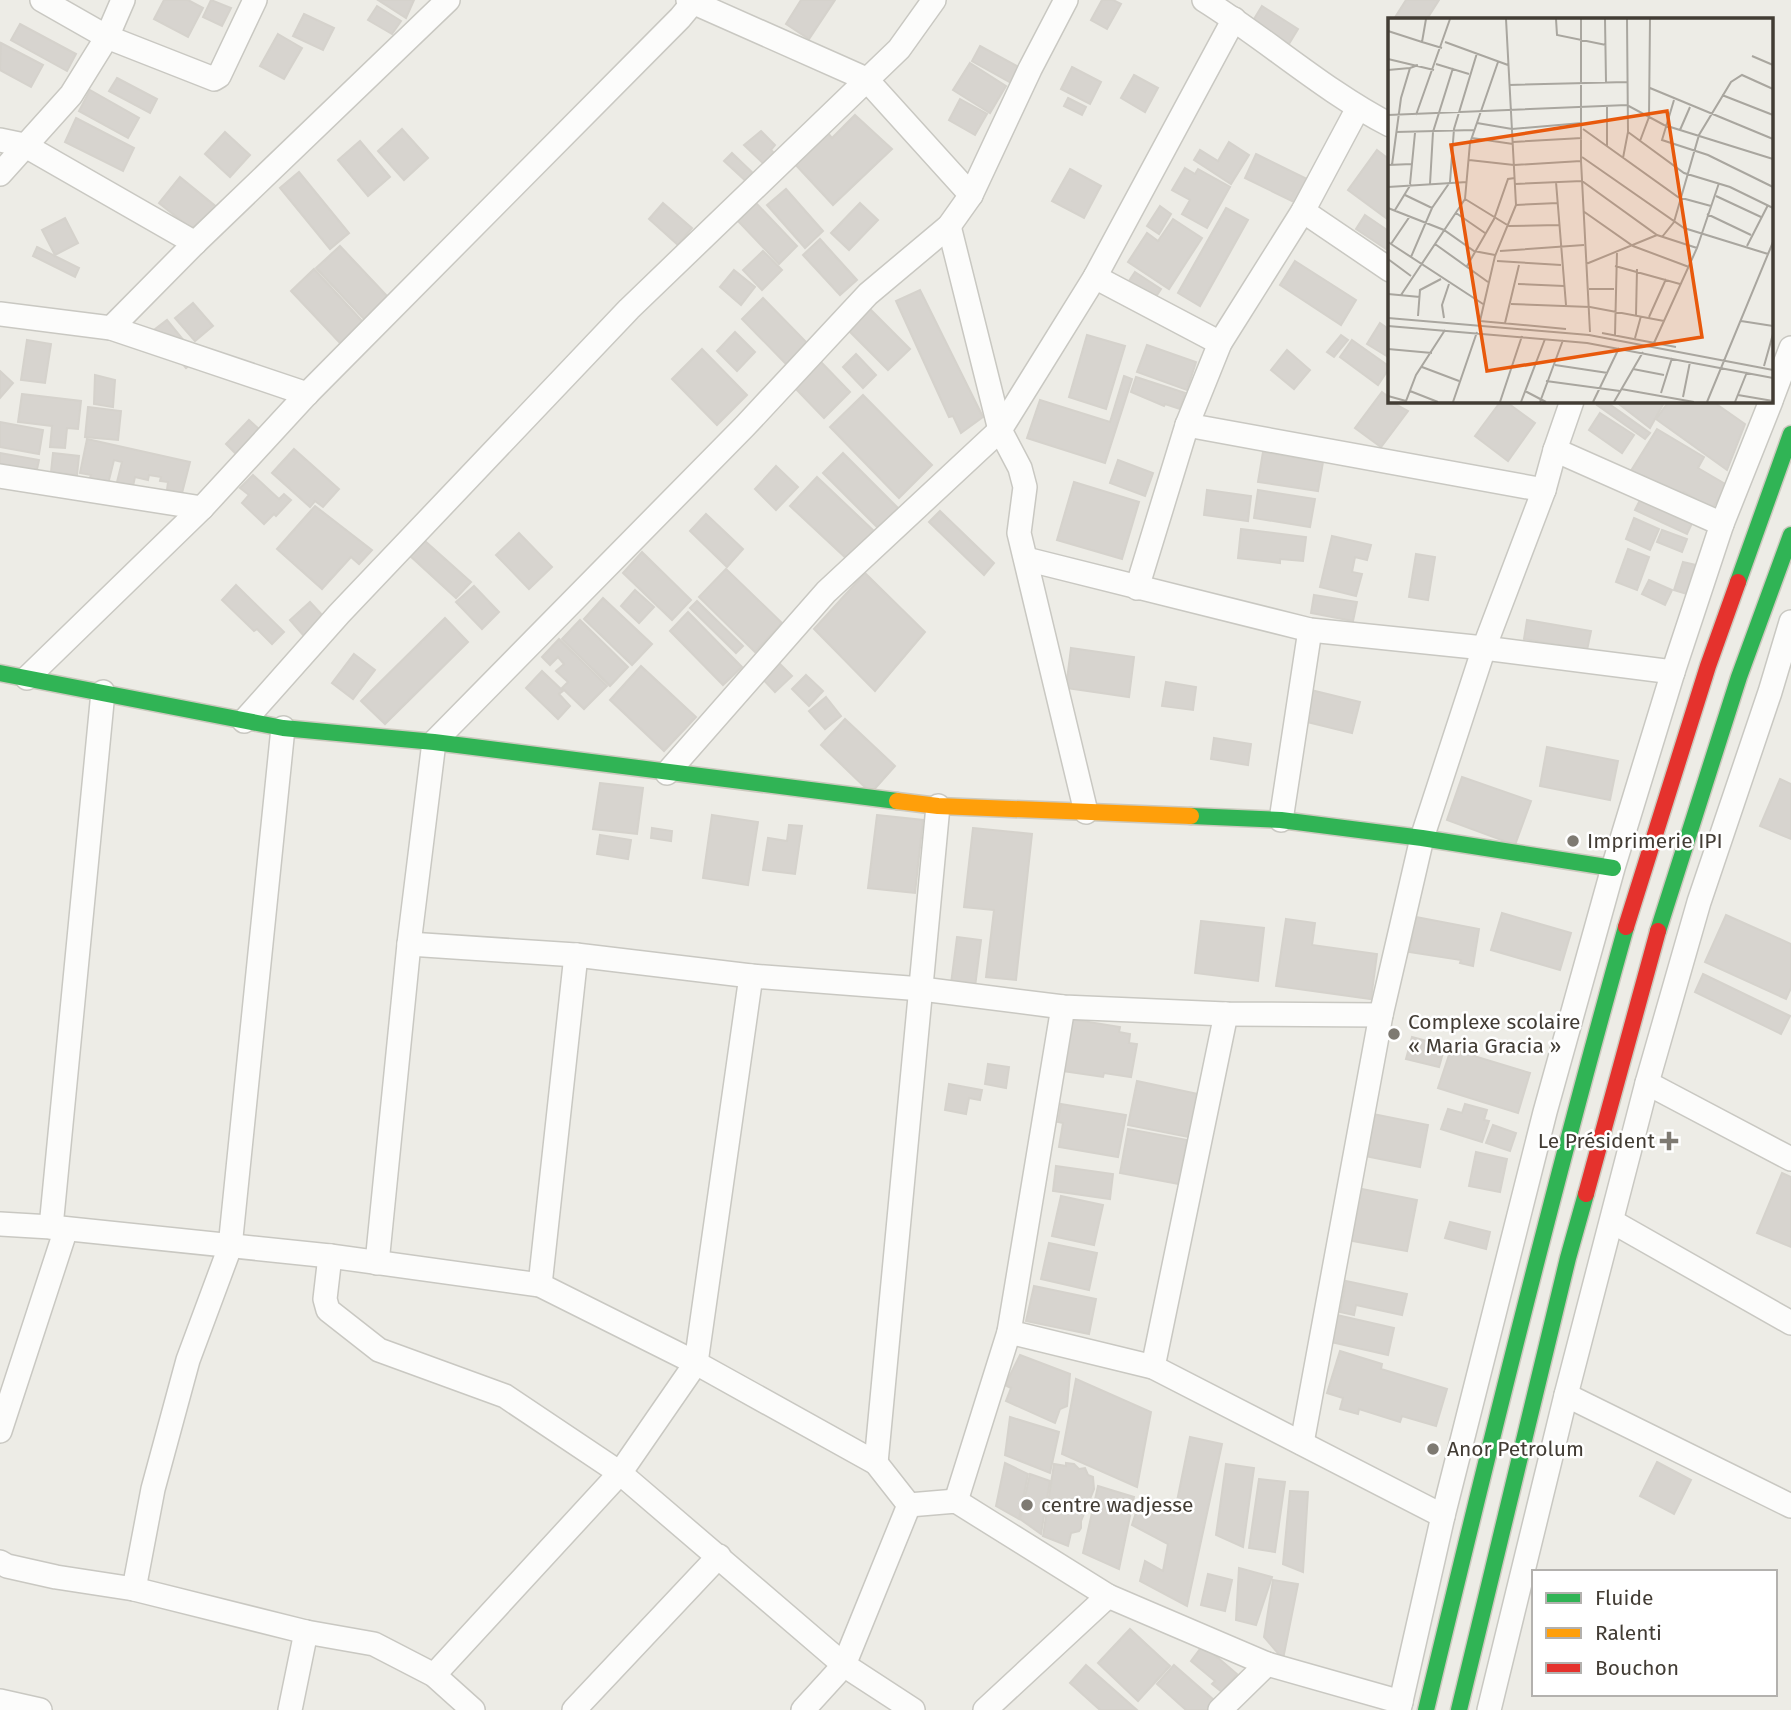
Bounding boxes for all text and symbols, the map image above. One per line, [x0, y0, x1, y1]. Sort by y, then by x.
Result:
inset map [1388, 18, 1774, 402]
place label: Imprimerie IPI [1587, 828, 1723, 854]
marker: Imprimerie IPI [1565, 833, 1581, 849]
place label: Complexe scolaire « Maria Gracia » [1408, 1009, 1580, 1059]
marker: Complexe scolaire « Maria Gracia » [1386, 1026, 1402, 1042]
place label: Le Président [1538, 1128, 1655, 1154]
marker: Le Président [1661, 1133, 1677, 1149]
place label: Anor Petrolum [1447, 1436, 1584, 1462]
marker: Anor Petrolum [1425, 1441, 1441, 1457]
place label: centre wadjesse [1041, 1492, 1193, 1518]
marker: centre wadjesse [1019, 1497, 1035, 1513]
legend [1532, 1570, 1777, 1696]
text: Fluide [1595, 1585, 1653, 1611]
text: Ralenti [1595, 1620, 1662, 1646]
text: Bouchon [1595, 1655, 1679, 1681]

